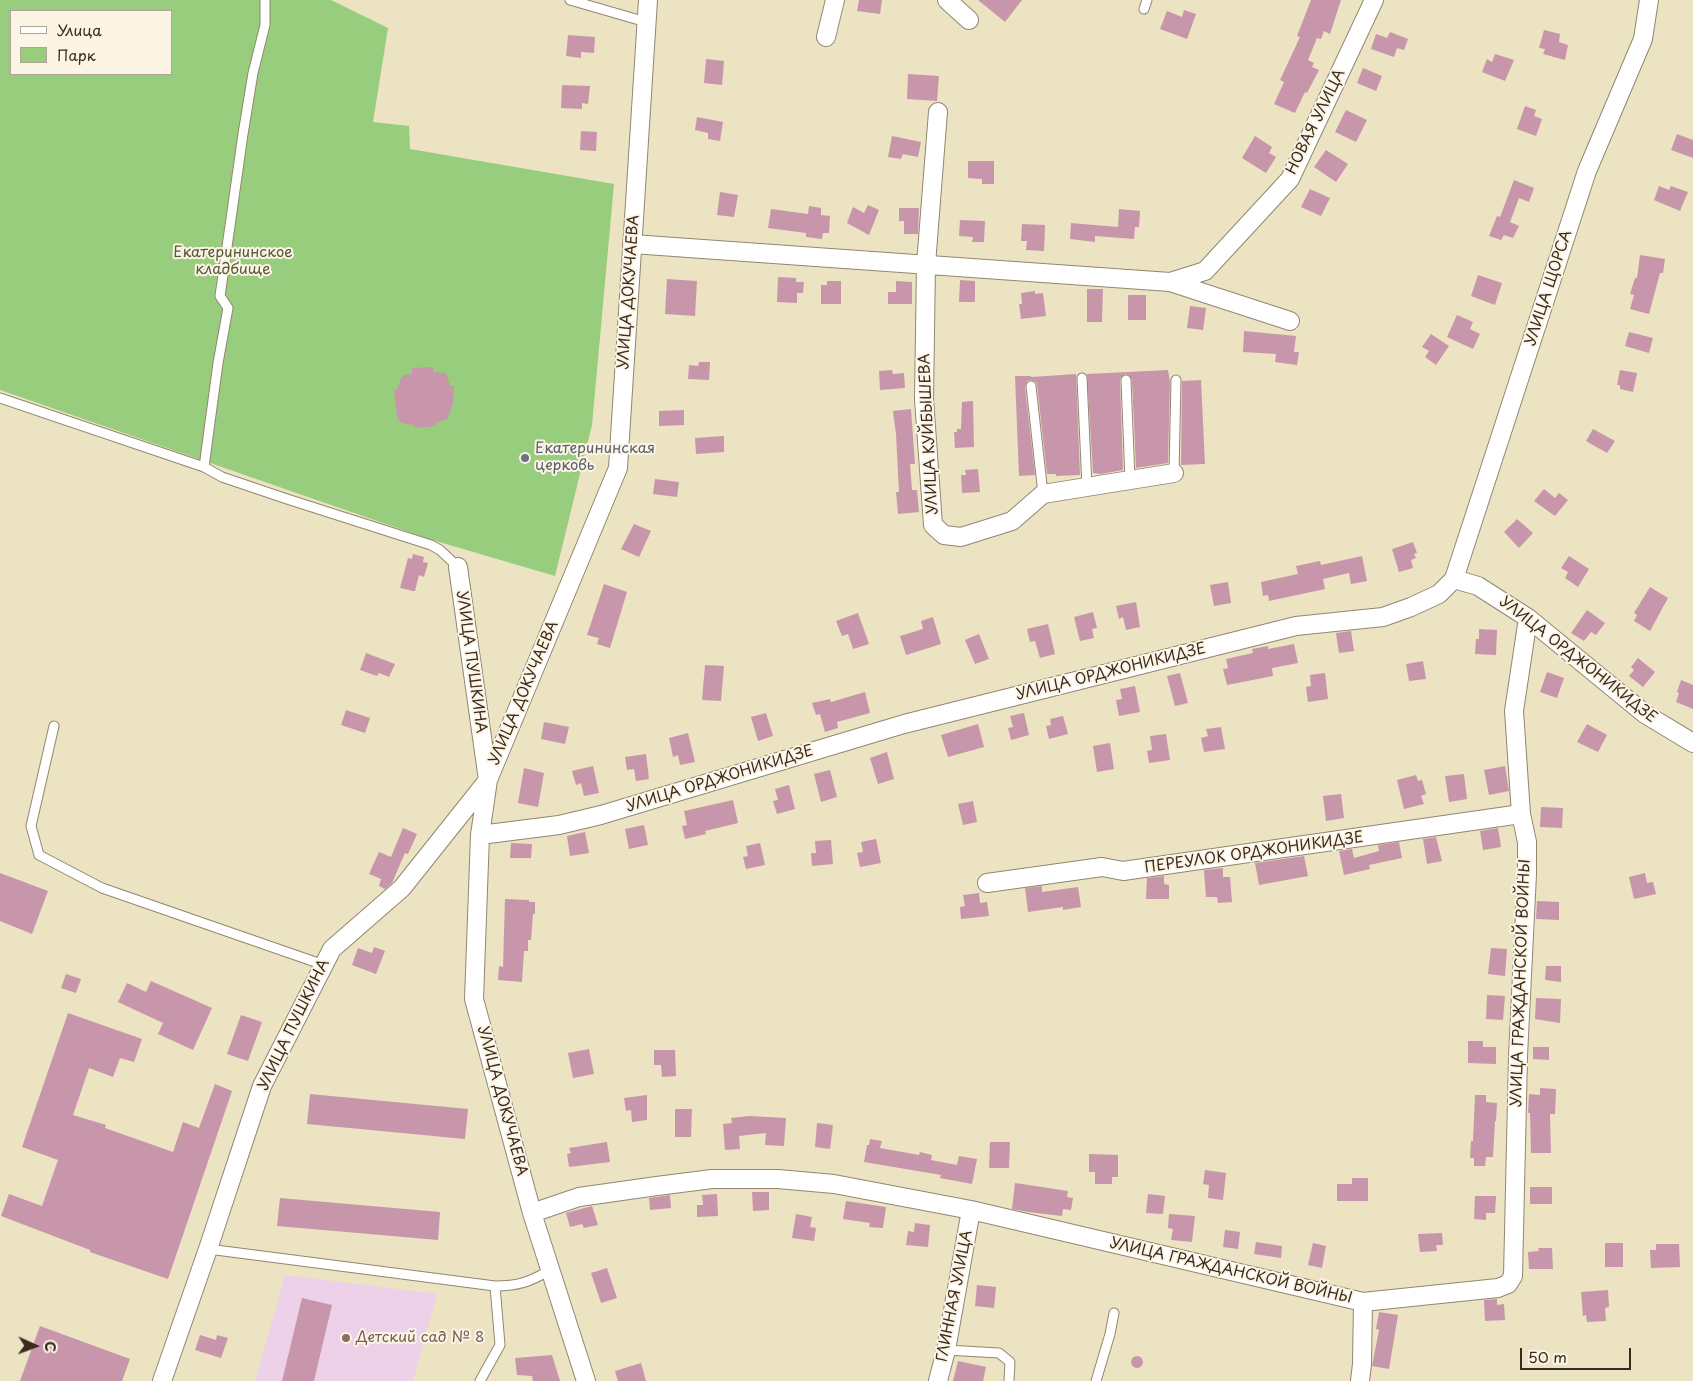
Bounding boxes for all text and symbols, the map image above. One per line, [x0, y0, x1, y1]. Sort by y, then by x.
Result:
legend [10, 10, 172, 75]
text: Улица [57, 18, 102, 41]
text: Парк [57, 43, 96, 66]
street label: НОВАЯ УЛИЦА [1283, 66, 1349, 178]
street label: УЛИЦА ДОКУЧАЕВА [615, 214, 643, 370]
street label: УЛИЦА ЩОРСА [1522, 228, 1576, 348]
park label: Екатерининское кладбище [173, 244, 293, 279]
street label: УЛИЦА КУЙБЫШЕВА [916, 353, 942, 515]
place label: Екатерининская церковь [535, 440, 655, 475]
marker: Екатерининская церковь [519, 452, 531, 464]
street label: УЛИЦА ПУШКИНА [452, 590, 490, 734]
street label: УЛИЦА ОРДЖОНИКИДЗЕ [1496, 593, 1660, 727]
street label: УЛИЦА ДОКУЧАЕВА [486, 618, 562, 768]
street label: УЛИЦА ОРДЖОНИКИДЗЕ [1014, 640, 1208, 704]
street label: УЛИЦА ОРДЖОНИКИДЗЕ [624, 742, 816, 816]
street label: ПЕРЕУЛОК ОРДЖОНИКИДЗЕ [1143, 829, 1365, 877]
street label: УЛИЦА ГРАЖДАНСКОЙ ВОЙНЫ [1508, 859, 1534, 1107]
street label: УЛИЦА ПУШКИНА [254, 957, 334, 1093]
street label: УЛИЦА ДОКУЧАЕВА [473, 1024, 531, 1178]
street label: ГЛИННАЯ УЛИЦА [933, 1229, 977, 1363]
street label: УЛИЦА ГРАЖДАНСКОЙ ВОЙНЫ [1108, 1234, 1354, 1308]
north arrow [10, 1321, 60, 1371]
place label: Детский сад № 8 [356, 1329, 484, 1347]
marker: Детский сад № 8 [340, 1332, 352, 1344]
scale bar [1523, 1338, 1634, 1370]
text: С [40, 1341, 61, 1352]
text: 50 m [1528, 1345, 1567, 1368]

